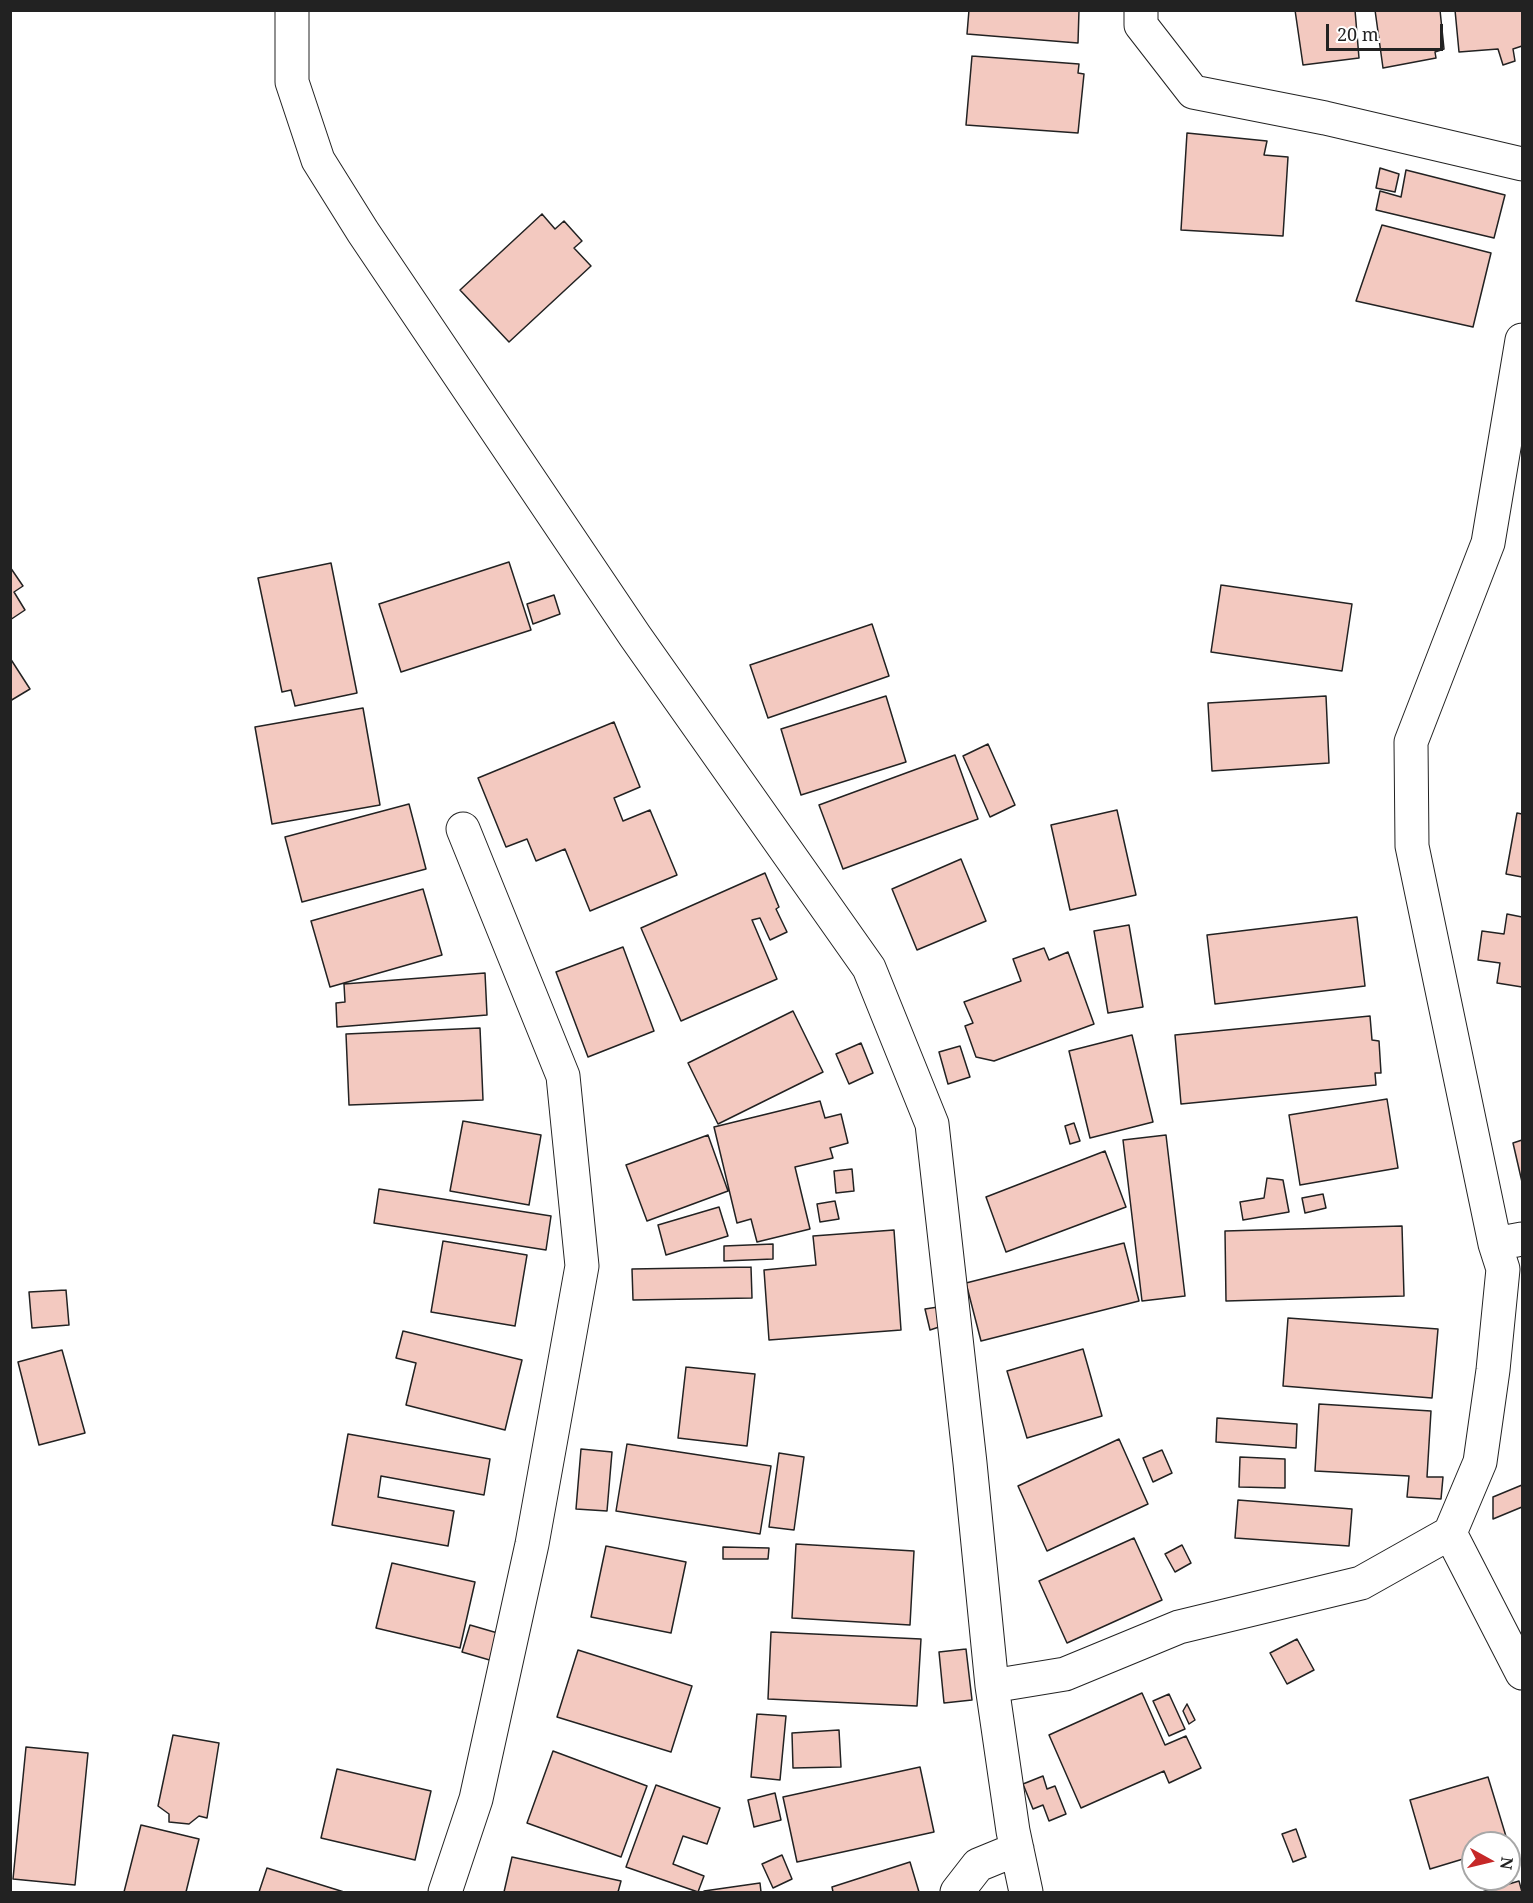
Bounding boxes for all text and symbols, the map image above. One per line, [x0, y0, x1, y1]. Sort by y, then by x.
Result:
scale bar [1329, 12, 1446, 50]
text: 20 m [1337, 22, 1379, 46]
north arrow [1461, 1831, 1521, 1891]
text: N [1495, 1855, 1519, 1871]

